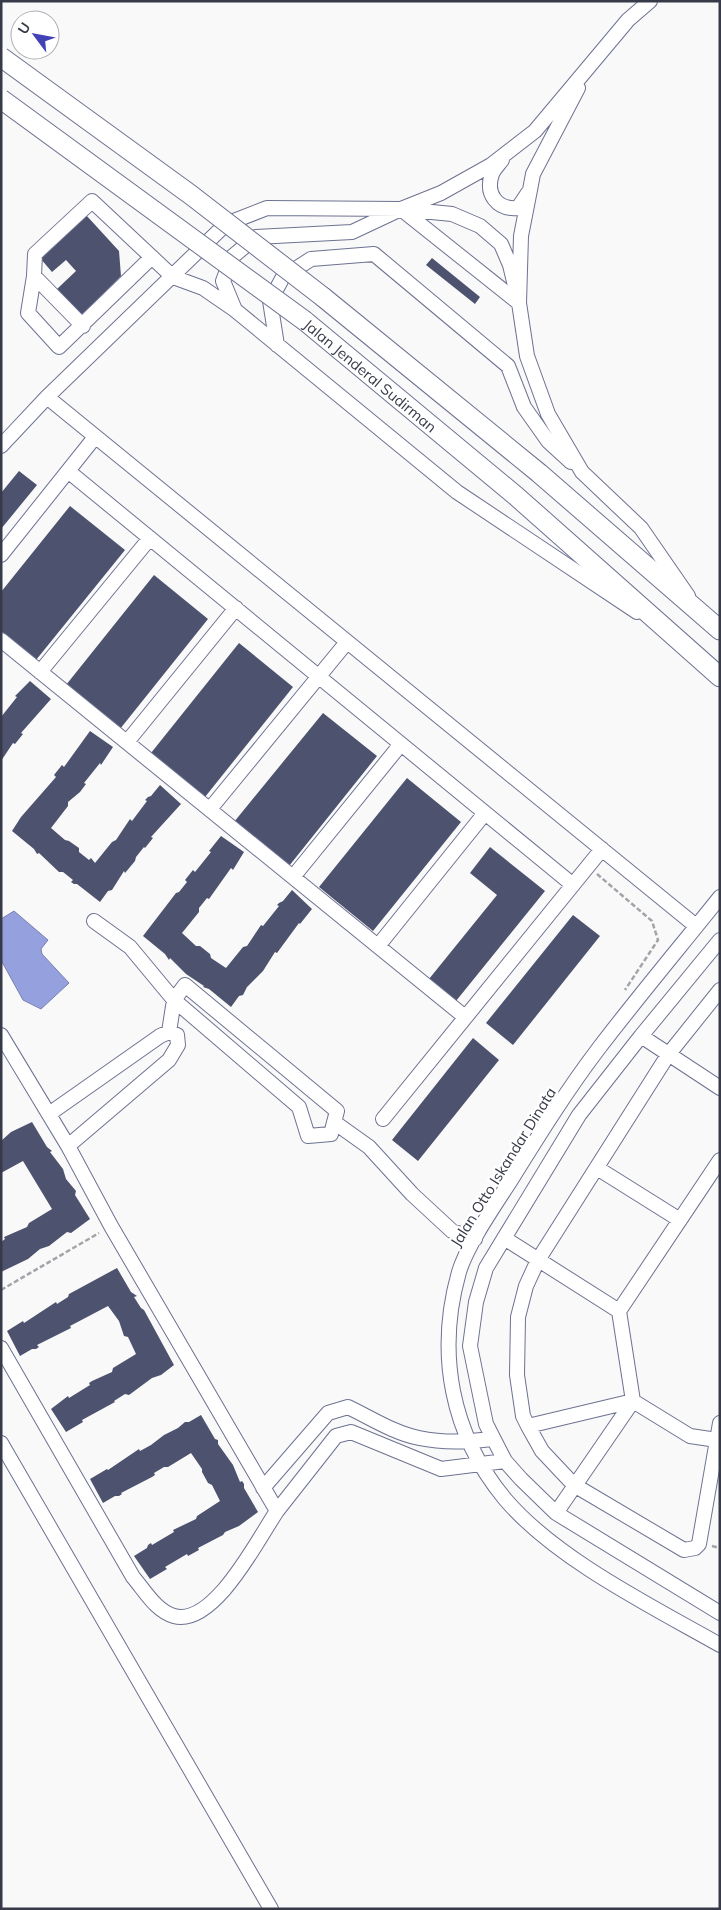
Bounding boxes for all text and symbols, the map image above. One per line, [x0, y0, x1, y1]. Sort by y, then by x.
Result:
north arrow [10, 10, 60, 60]
text: U [14, 19, 34, 37]
street label: Jalan Jenderal Sudirman [300, 315, 441, 436]
street label: Jalan Otto Iskandar Dinata [446, 1084, 560, 1250]

